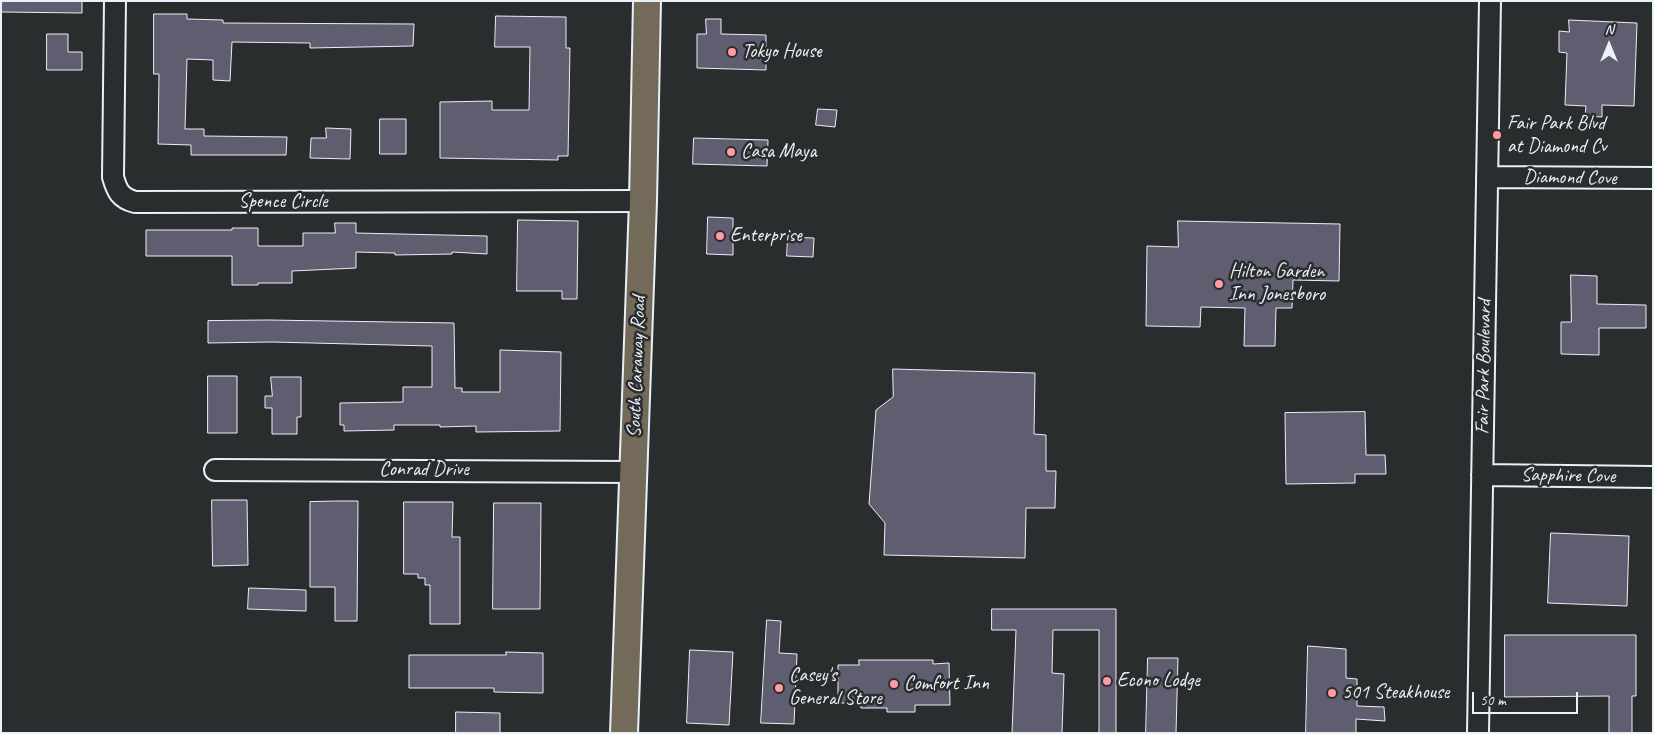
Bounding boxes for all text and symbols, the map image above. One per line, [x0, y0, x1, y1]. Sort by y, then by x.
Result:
north arrow [1584, 20, 1634, 70]
text: N [1605, 21, 1613, 38]
place label: Tokyo House [742, 40, 821, 64]
marker: Tokyo House [726, 46, 738, 58]
place label: Fair Park Blvd at Diamond Cv [1507, 112, 1606, 159]
marker: Fair Park Blvd at Diamond Cv [1491, 129, 1503, 141]
place label: Casa Maya [741, 140, 816, 164]
marker: Casa Maya [725, 146, 737, 158]
street label: Diamond Cove [1523, 165, 1617, 191]
street label: Spence Circle [239, 190, 327, 214]
place label: Enterprise [730, 224, 802, 248]
marker: Enterprise [714, 230, 726, 242]
place label: Hilton Garden Inn Jonesboro [1229, 260, 1325, 307]
marker: Hilton Garden Inn Jonesboro [1213, 278, 1225, 290]
street label: South Caraway Road [623, 296, 651, 438]
street label: Fair Park Boulevard [1471, 299, 1497, 435]
street label: Conrad Drive [379, 458, 469, 482]
street label: Sapphire Cove [1521, 463, 1615, 489]
place label: Casey's General Store [789, 664, 882, 711]
place label: Econo Lodge [1117, 669, 1200, 693]
place label: Comfort Inn [904, 672, 989, 696]
marker: Econo Lodge [1101, 675, 1113, 687]
marker: Comfort Inn [888, 678, 900, 690]
place label: 501 Steakhouse [1342, 681, 1449, 705]
marker: Casey's General Store [773, 682, 785, 694]
scale bar [1474, 682, 1580, 714]
marker: 501 Steakhouse [1326, 687, 1338, 699]
text: 50 m [1480, 691, 1506, 710]

